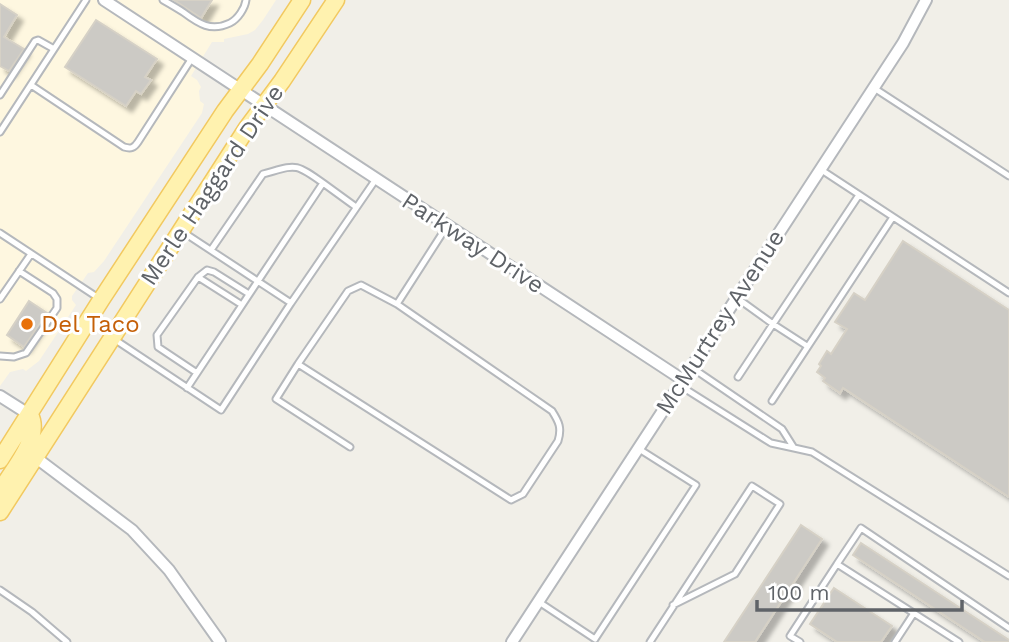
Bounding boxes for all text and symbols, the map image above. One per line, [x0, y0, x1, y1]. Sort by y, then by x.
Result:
street label: Merle Haggard Drive [134, 79, 290, 291]
street label: Parkway Drive [397, 187, 549, 299]
street label: McMurtrey Avenue [650, 224, 790, 420]
place label: Del Taco [41, 310, 140, 338]
marker: Del Taco [19, 316, 35, 332]
scale bar [757, 568, 962, 612]
text: 100 m [768, 580, 830, 605]

